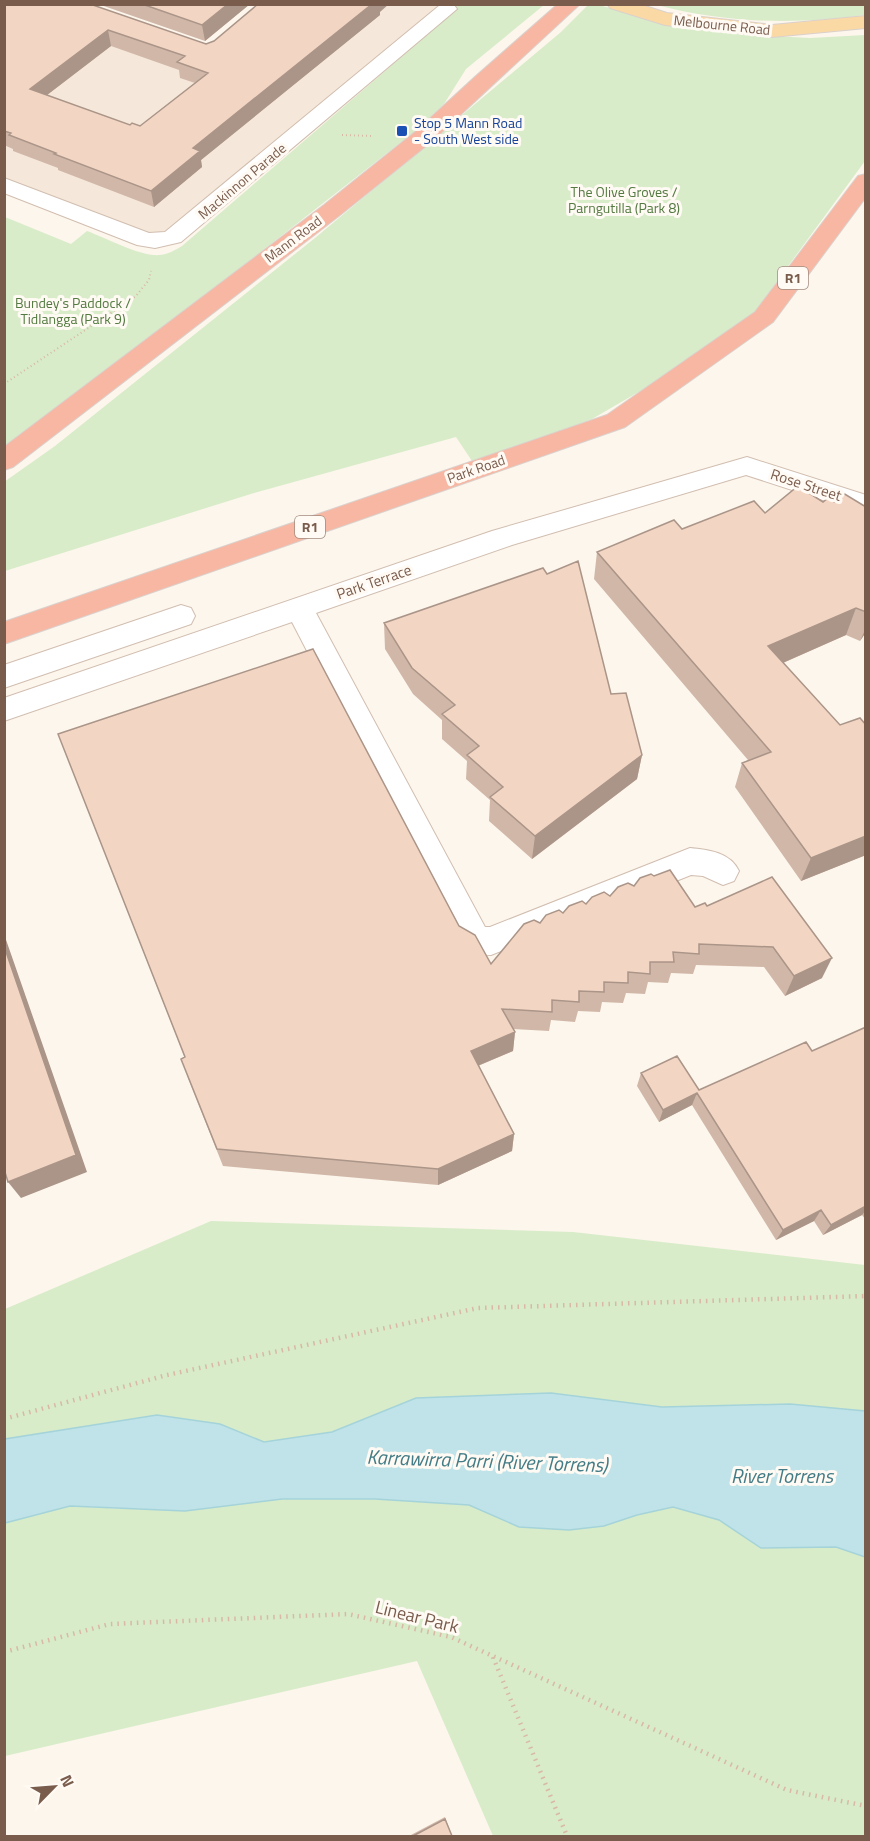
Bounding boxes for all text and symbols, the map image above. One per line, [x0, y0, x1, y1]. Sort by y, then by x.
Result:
street label: Melbourne Road [673, 9, 771, 40]
place label: Stop 5 Mann Road - South West side [414, 112, 522, 149]
marker: Stop 5 Mann Road - South West side [395, 124, 409, 138]
street label: Mackinnon Parade [193, 137, 290, 224]
park label: The Olive Groves / Parngutilla (Park 8) [568, 181, 680, 218]
street label: Mann Road [260, 210, 326, 267]
road number: R1 [778, 267, 808, 289]
park label: Bundey's Paddock / Tidlangga (Park 9) [15, 292, 131, 329]
street label: Park Road [444, 449, 508, 488]
street label: Rose Street [768, 462, 845, 507]
road number: R1 [295, 516, 325, 538]
street label: Park Terrace [333, 558, 414, 605]
water label: Karrawirra Parri (River Torrens) [366, 1441, 609, 1480]
water label: River Torrens [731, 1460, 834, 1491]
street label: Linear Park [373, 1593, 462, 1640]
north arrow [24, 1757, 84, 1817]
text: N [54, 1771, 81, 1791]

